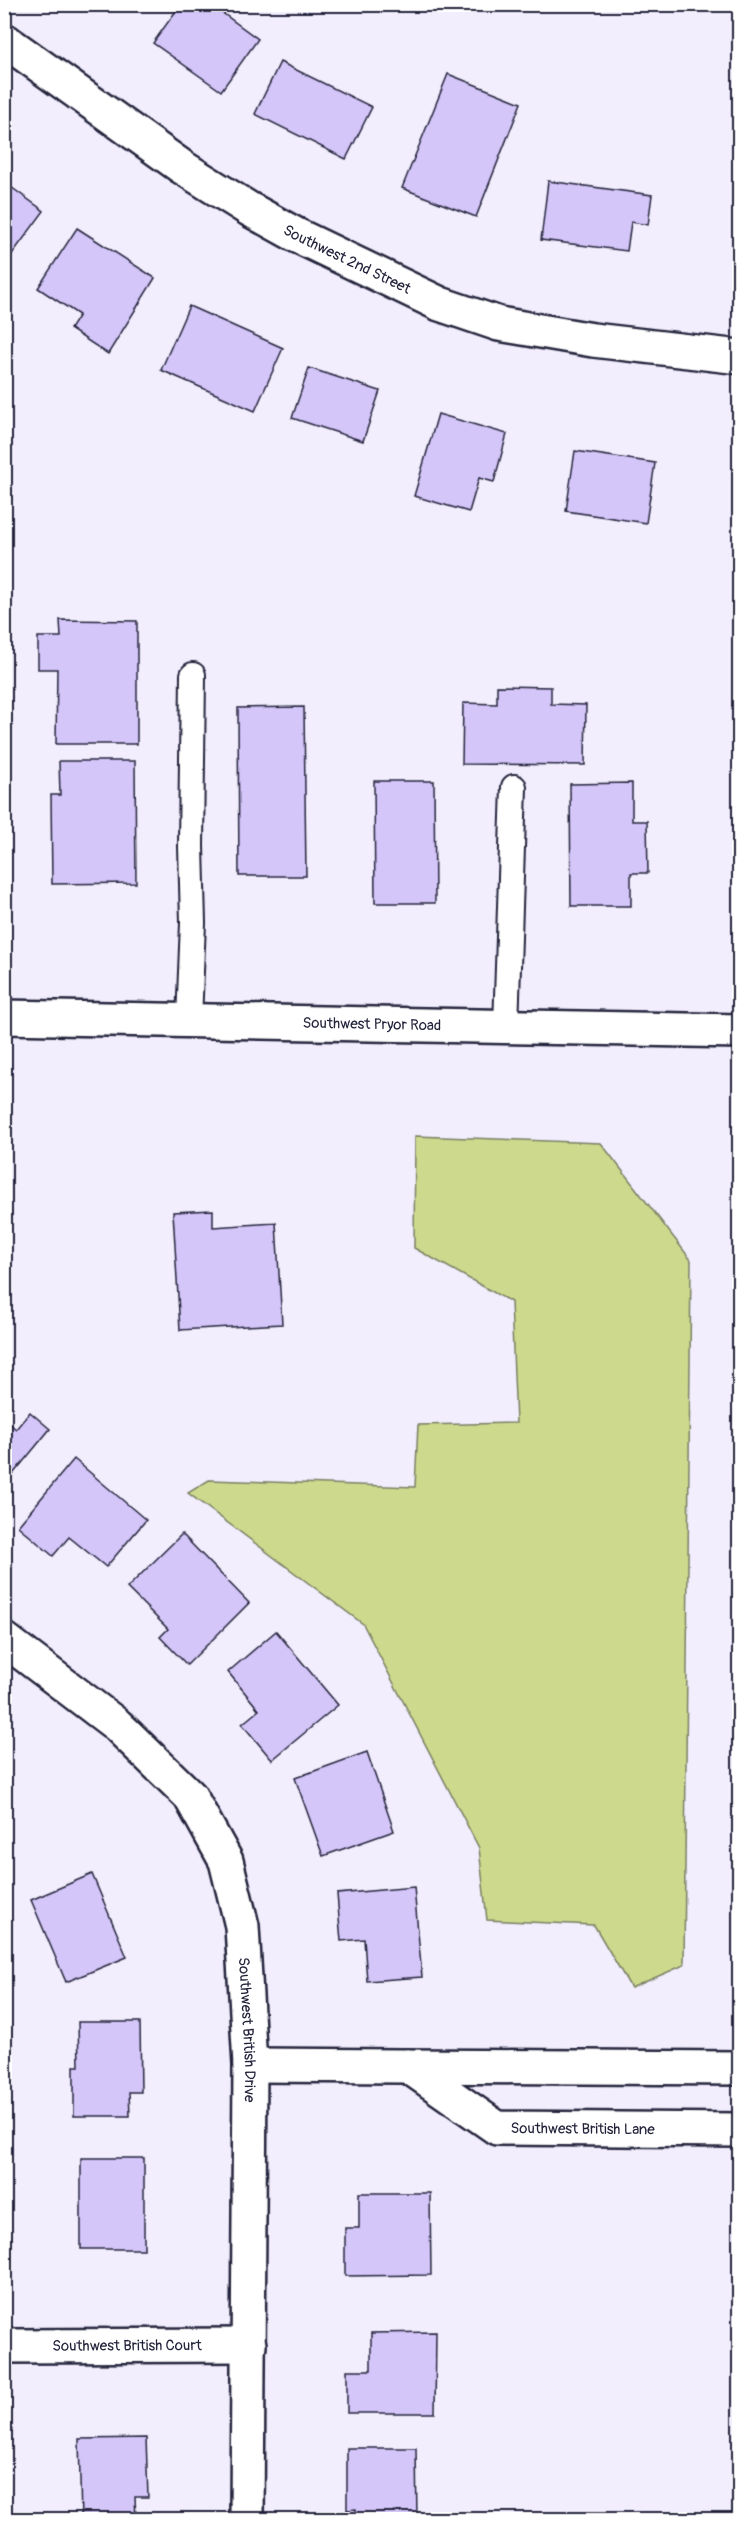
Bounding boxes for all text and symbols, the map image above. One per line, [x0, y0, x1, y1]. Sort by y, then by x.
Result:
street label: Southwest 2nd Street [280, 221, 415, 299]
street label: Southwest Pryor Road [302, 1014, 441, 1035]
street label: Southwest British Drive [234, 1957, 259, 2103]
street label: Southwest British Lane [510, 2119, 655, 2139]
street label: Southwest British Court [52, 2336, 203, 2356]

